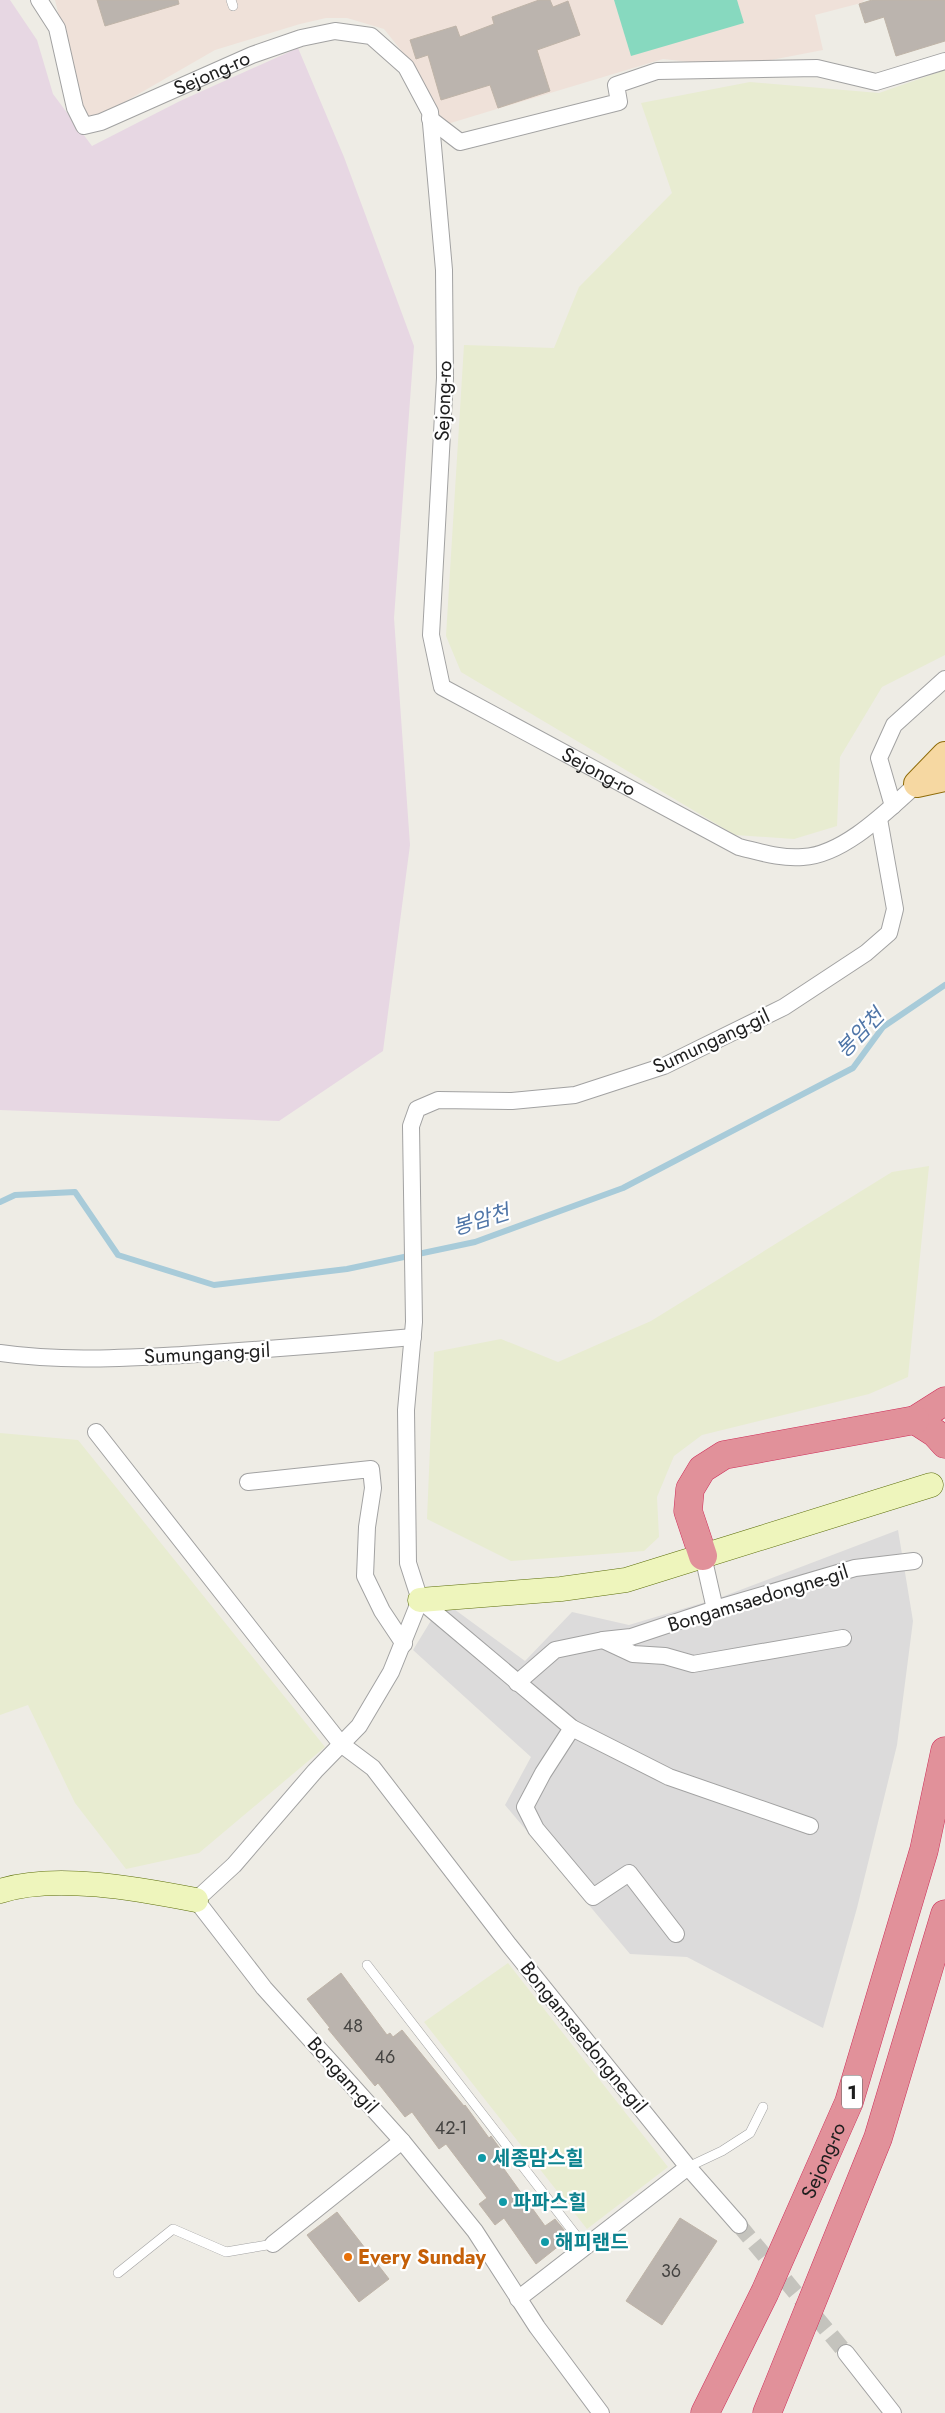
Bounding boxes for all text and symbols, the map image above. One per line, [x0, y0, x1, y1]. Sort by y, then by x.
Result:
street label: Sejong-ro [169, 44, 255, 103]
street label: Sejong-ro [428, 360, 459, 442]
street label: Sejong-ro [556, 740, 641, 804]
water label: 봉암천 [829, 1000, 893, 1064]
street label: Sumungang-gil [648, 1002, 775, 1081]
water label: 봉암천 [449, 1196, 516, 1243]
street label: Sumungang-gil [143, 1336, 271, 1371]
street label: Bongamsaedongne-gil [664, 1557, 852, 1640]
street label: Bongamsaedongne-gil [513, 1955, 654, 2119]
house number: 48 [343, 2013, 363, 2039]
street label: Bongam-gil [300, 2030, 385, 2120]
house number: 46 [375, 2044, 395, 2070]
road number: 1 [842, 2076, 862, 2108]
house number: 42-1 [435, 2115, 467, 2141]
street label: Sejong-ro [794, 2118, 853, 2203]
place label: 세종맘스힐 [492, 2144, 584, 2173]
marker: 세종맘스힐 [476, 2152, 488, 2164]
place label: 파파스힐 [513, 2188, 587, 2217]
marker: 파파스힐 [497, 2196, 509, 2208]
place label: 해피랜드 [555, 2228, 629, 2257]
marker: 해피랜드 [539, 2236, 551, 2248]
place label: Every Sunday [358, 2243, 487, 2272]
marker: Every Sunday [342, 2251, 354, 2263]
house number: 36 [661, 2258, 681, 2284]

